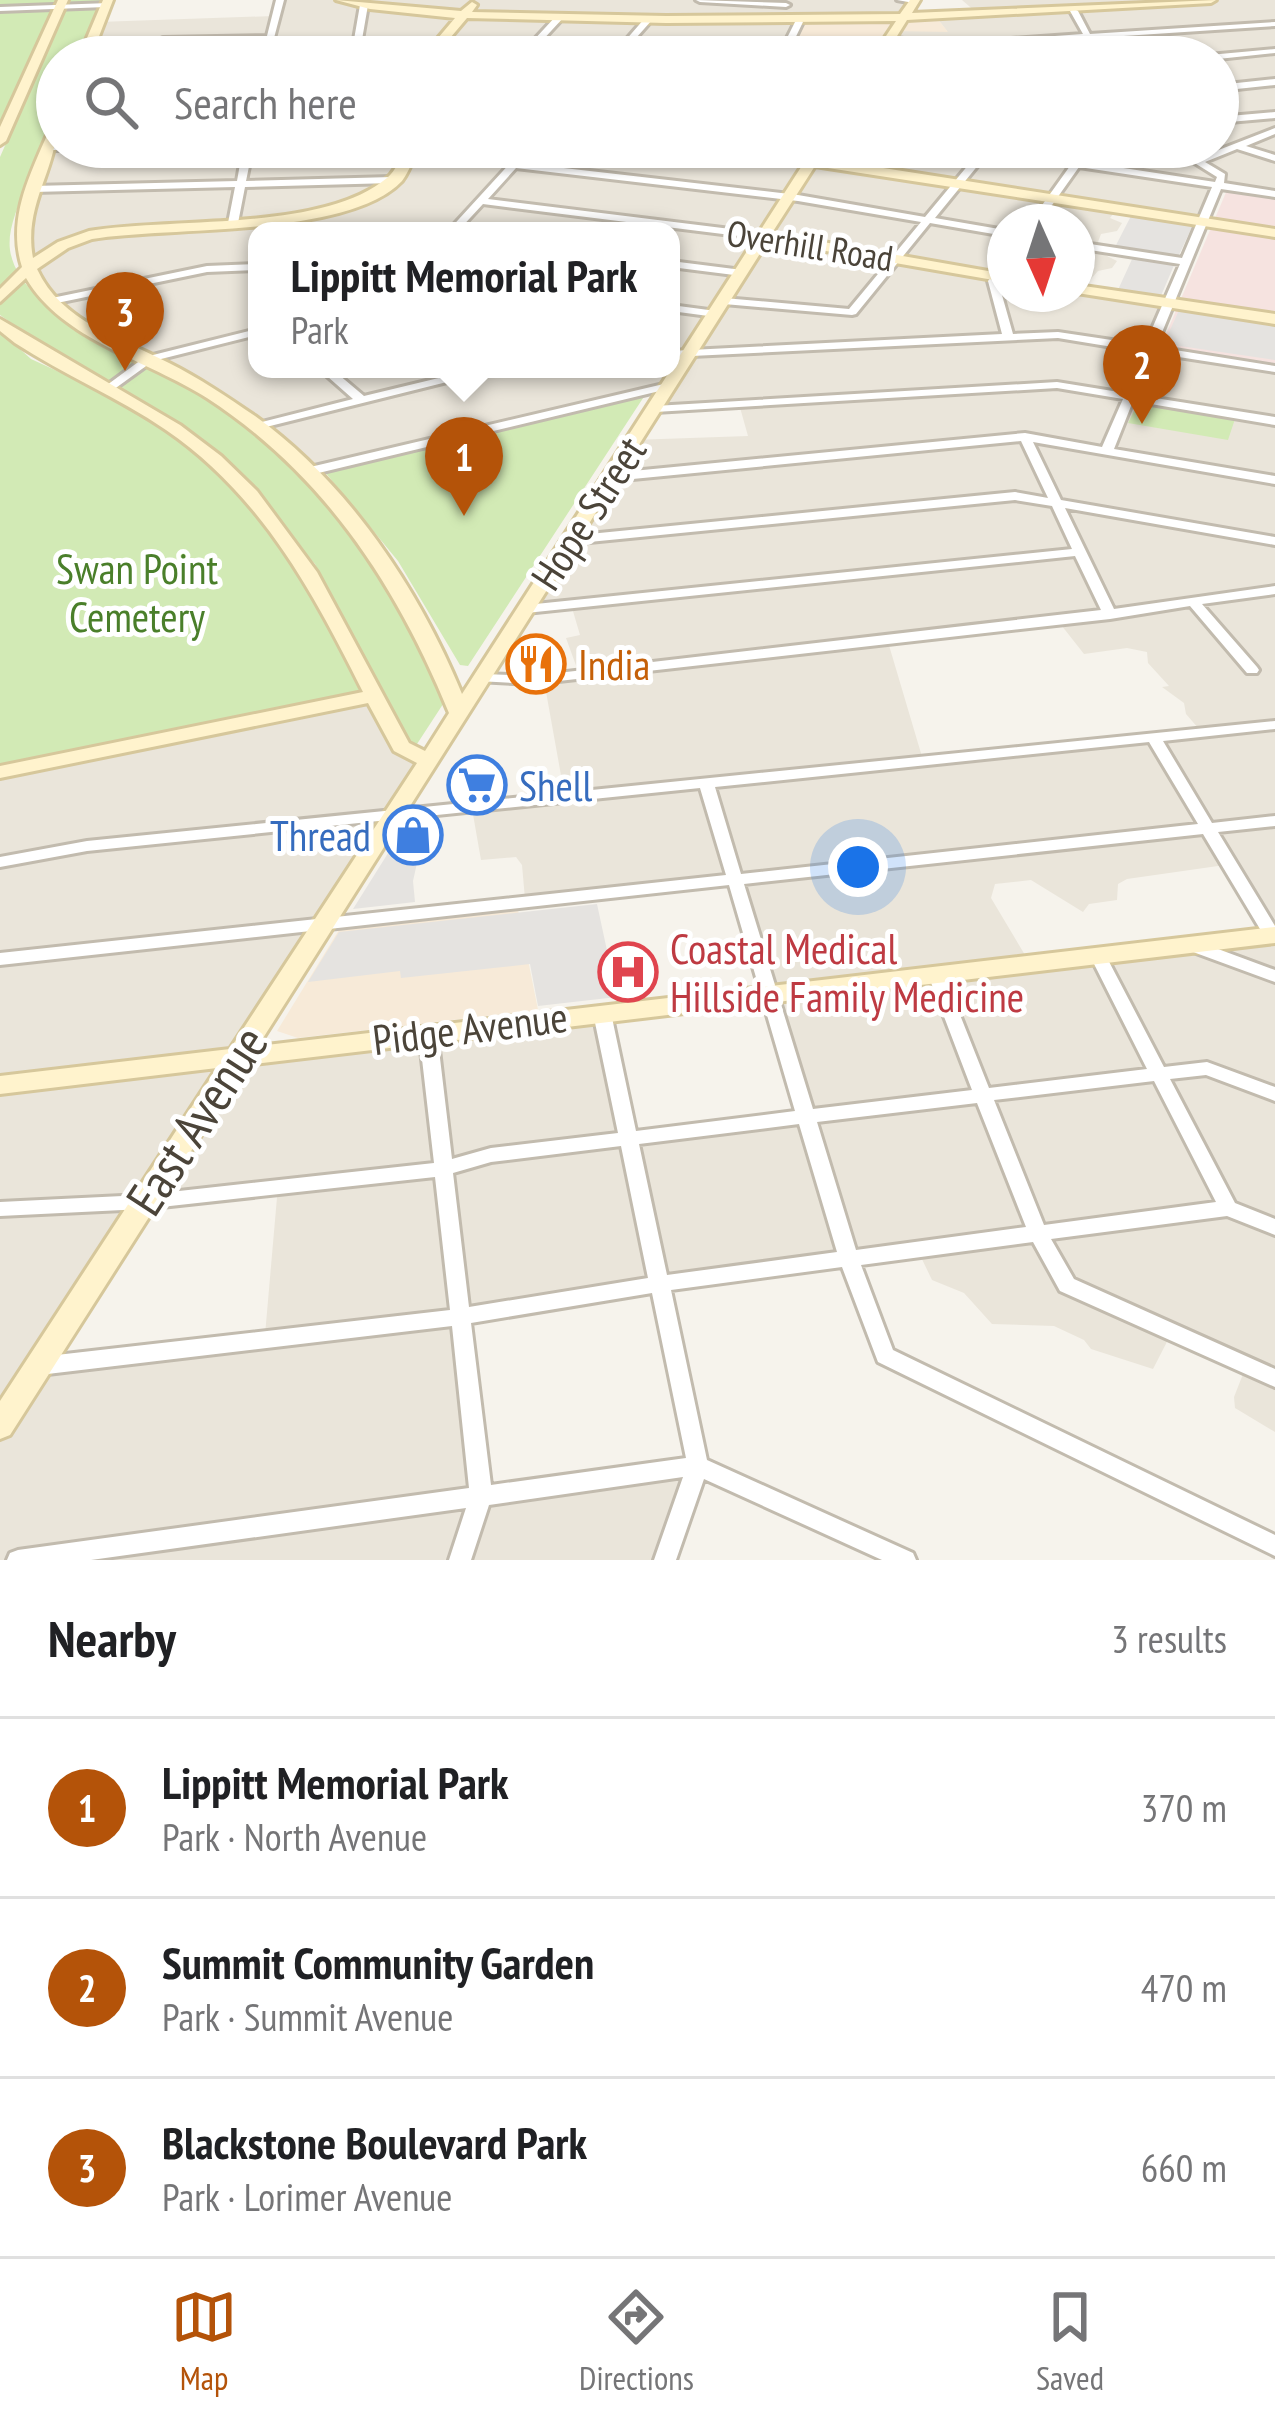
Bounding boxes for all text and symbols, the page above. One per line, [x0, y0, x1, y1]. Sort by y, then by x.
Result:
search box [36, 36, 1239, 168]
icon: search [78, 69, 144, 135]
text: Search here [174, 73, 357, 131]
north arrow [987, 204, 1095, 312]
street label: Overhill Road [724, 209, 896, 281]
popup [248, 222, 680, 378]
text: Lippitt Memorial Park [291, 246, 637, 304]
pin: 3 [86, 272, 164, 371]
text: Park [291, 304, 349, 355]
pin: 2 [1103, 325, 1181, 424]
pin: 1 [425, 417, 503, 516]
street label: Hope Street [518, 425, 658, 600]
park label: Swan Point Cemetery [56, 541, 218, 644]
restaurant icon: India [505, 633, 567, 695]
place label: India [578, 637, 650, 692]
supermarket icon: Shell [446, 754, 508, 816]
place label: Shell [519, 758, 593, 813]
shop icon: Thread [382, 804, 444, 866]
place label: Thread [270, 808, 371, 863]
your location [828, 837, 888, 897]
place label: Coastal Medical Hillside Family Medicine [670, 921, 1024, 1024]
hospital icon: Coastal Medical Hillside Family Medicine [597, 941, 659, 1003]
street label: Pidge Avenue [370, 989, 570, 1067]
street label: East Avenue [111, 1013, 281, 1227]
text: Nearby [48, 1605, 176, 1671]
text: 3 results [1111, 1613, 1227, 1664]
text: Lippitt Memorial Park [162, 1753, 509, 1811]
text: 1 [78, 1782, 96, 1833]
text: 370 m [1141, 1782, 1227, 1833]
text: Park · North Avenue [162, 1811, 427, 1862]
text: Summit Community Garden [162, 1933, 594, 1991]
text: 2 [78, 1962, 96, 2013]
text: 470 m [1141, 1962, 1227, 2013]
text: Park · Summit Avenue [162, 1991, 453, 2042]
text: Blackstone Boulevard Park [162, 2113, 587, 2171]
text: 3 [78, 2142, 96, 2193]
text: 660 m [1141, 2142, 1227, 2193]
text: Park · Lorimer Avenue [162, 2171, 452, 2222]
tab: Map [171, 2284, 237, 2399]
tab: Directions [579, 2284, 694, 2399]
tab: Saved [1036, 2284, 1104, 2399]

